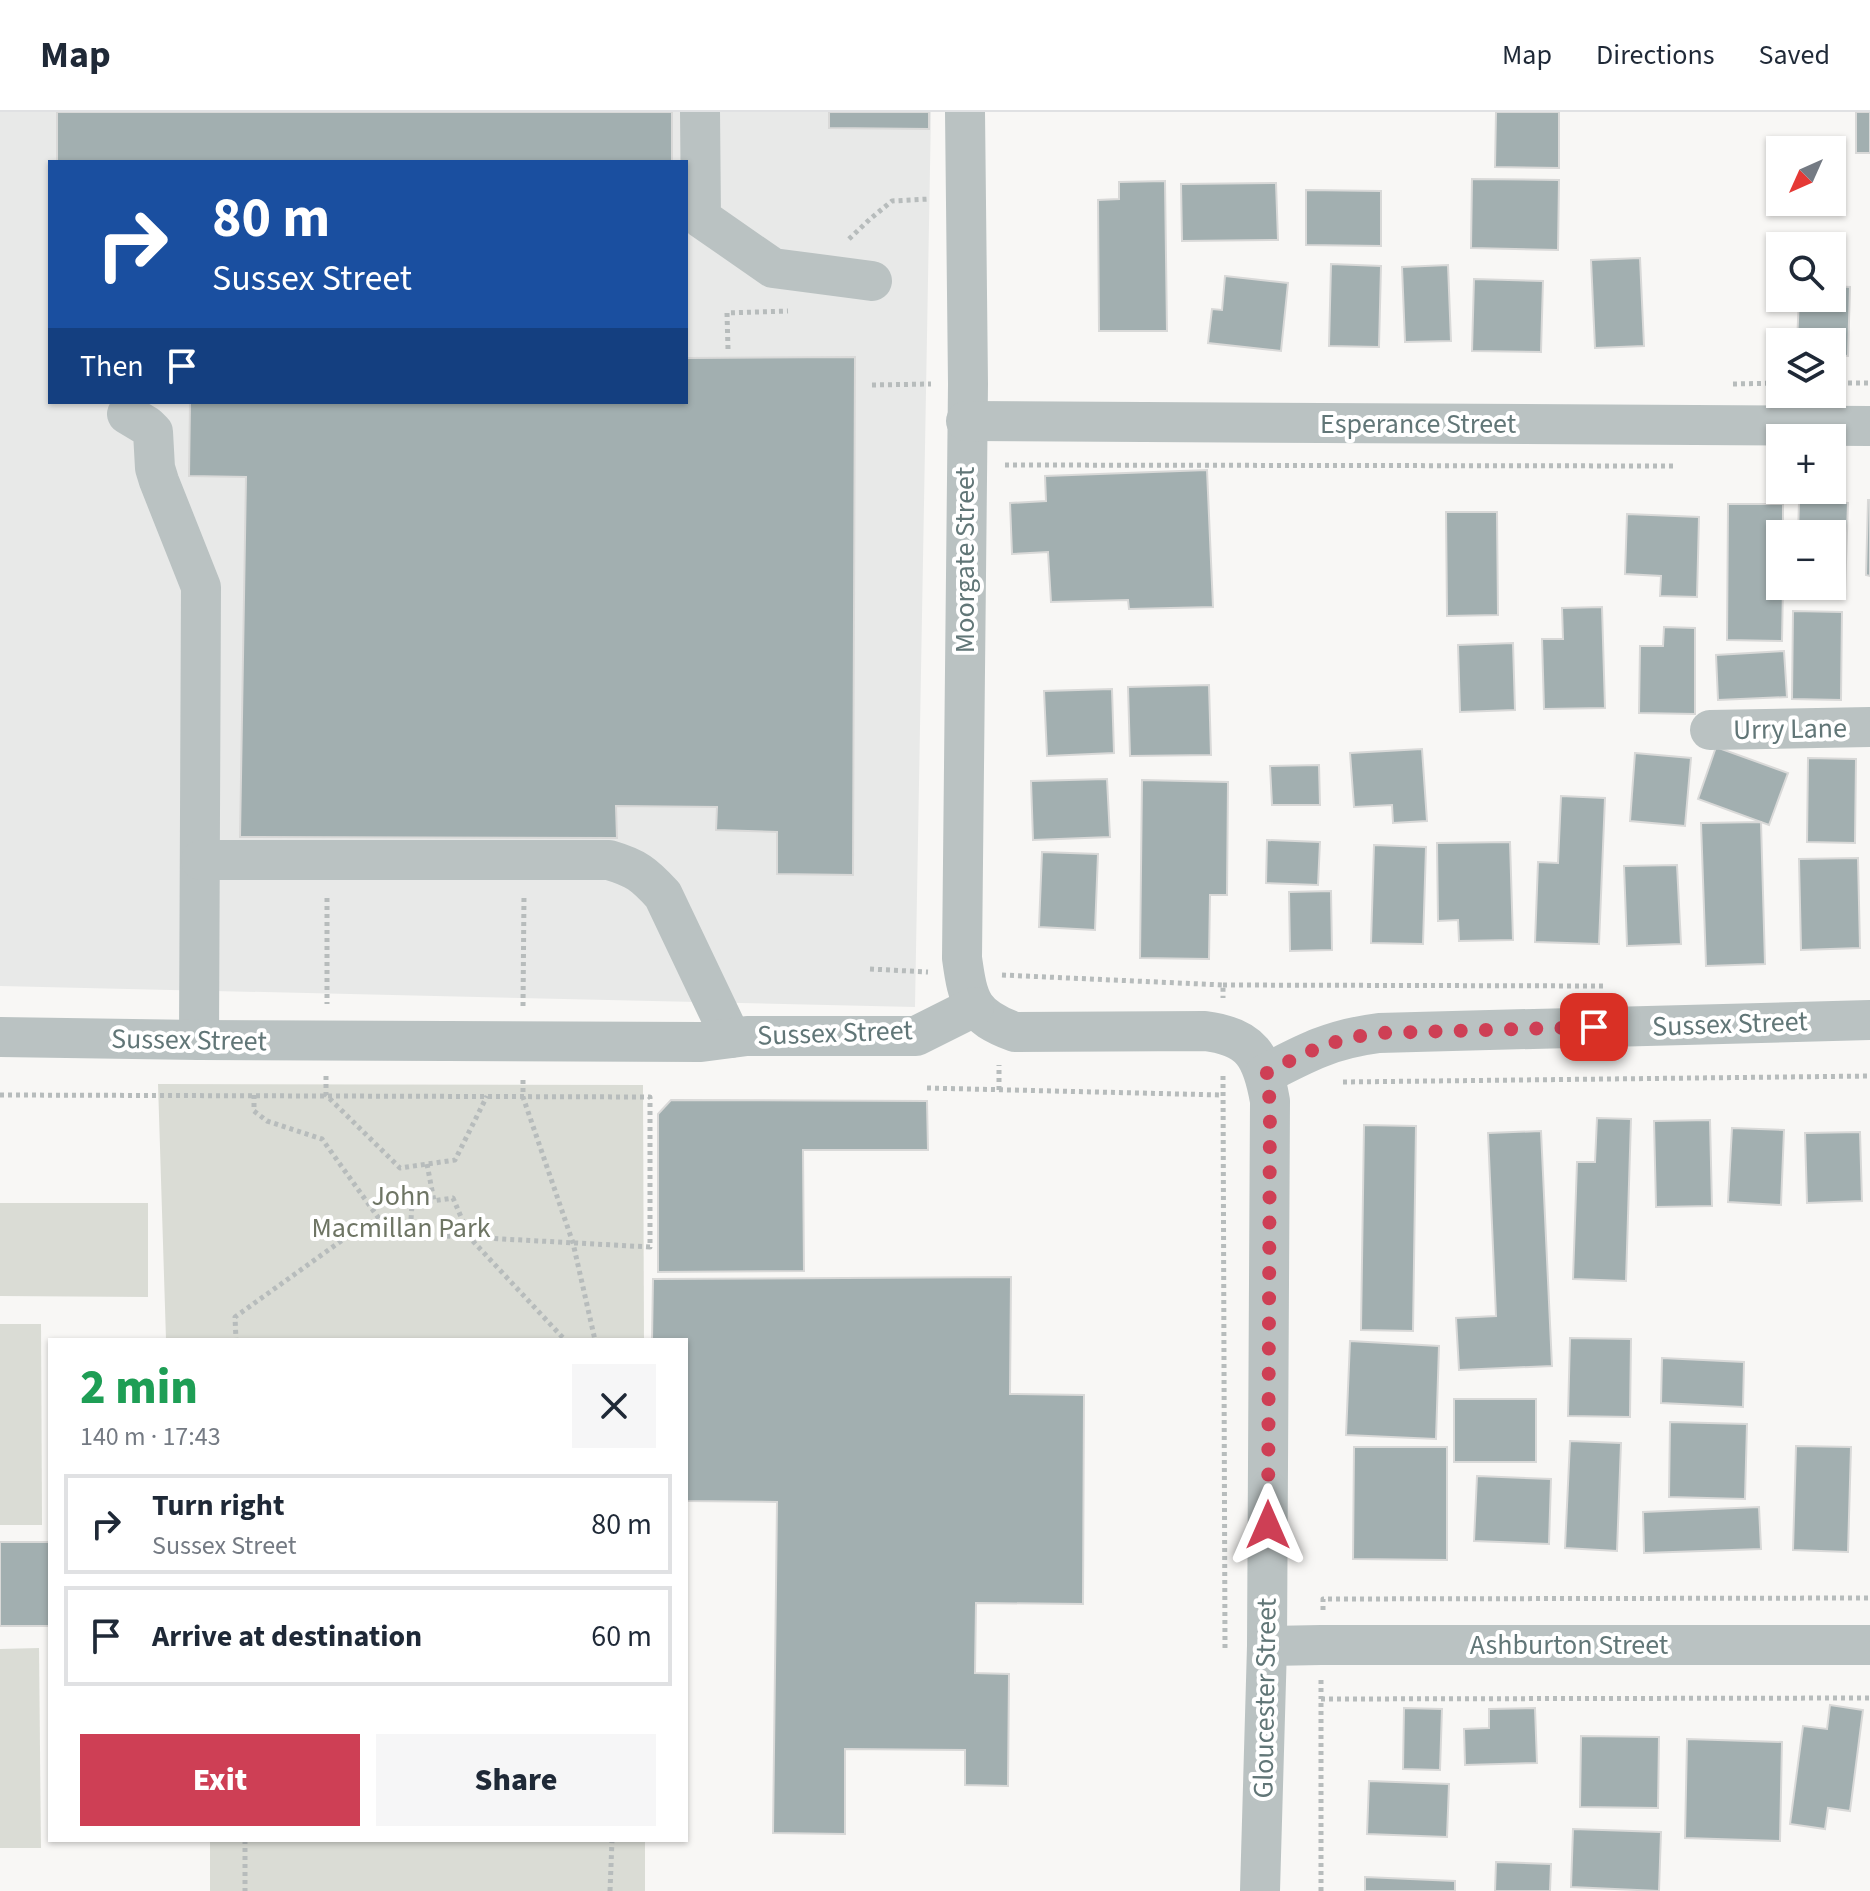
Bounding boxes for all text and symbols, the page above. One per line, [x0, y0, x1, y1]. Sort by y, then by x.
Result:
text: Map [40, 28, 111, 82]
text: Map [1502, 35, 1552, 75]
text: Directions [1596, 35, 1715, 75]
text: Saved [1759, 35, 1830, 75]
north arrow [1766, 136, 1846, 216]
map controls [1766, 136, 1846, 600]
text: 80 m [212, 179, 330, 258]
icon: right [80, 192, 184, 296]
button: search [1766, 232, 1846, 312]
text: Sussex Street [212, 253, 412, 304]
button: layers [1766, 328, 1846, 408]
icon: arrive [160, 344, 204, 388]
text: Then [80, 345, 144, 388]
street label: Esperance Street [1320, 404, 1517, 444]
button: + [1766, 424, 1846, 504]
street label: Moorgate Street [945, 466, 985, 653]
button: − [1766, 520, 1846, 600]
street label: Urry Lane [1733, 708, 1847, 750]
pin [1560, 993, 1628, 1061]
street label: Sussex Street [1652, 1001, 1809, 1047]
icon: arrive [1572, 1005, 1616, 1049]
street label: Sussex Street [757, 1010, 914, 1056]
street label: Sussex Street [111, 1019, 268, 1061]
park label: John Macmillan Park [312, 1176, 491, 1248]
text: 2 min [80, 1354, 198, 1422]
button: close [572, 1364, 656, 1448]
text: 140 m · 17:43 [80, 1418, 221, 1455]
position arrow [1226, 1483, 1310, 1567]
text: Turn right [152, 1484, 284, 1527]
icon: right [84, 1502, 128, 1546]
text: 80 m [591, 1503, 652, 1546]
text: Sussex Street [152, 1527, 296, 1564]
street label: Gloucester Street [1243, 1597, 1287, 1799]
icon: arrive [84, 1614, 128, 1658]
text: Arrive at destination [152, 1615, 422, 1658]
text: 60 m [591, 1615, 652, 1658]
street label: Ashburton Street [1470, 1625, 1669, 1665]
button: Exit [80, 1734, 360, 1826]
button: Share [376, 1734, 656, 1826]

